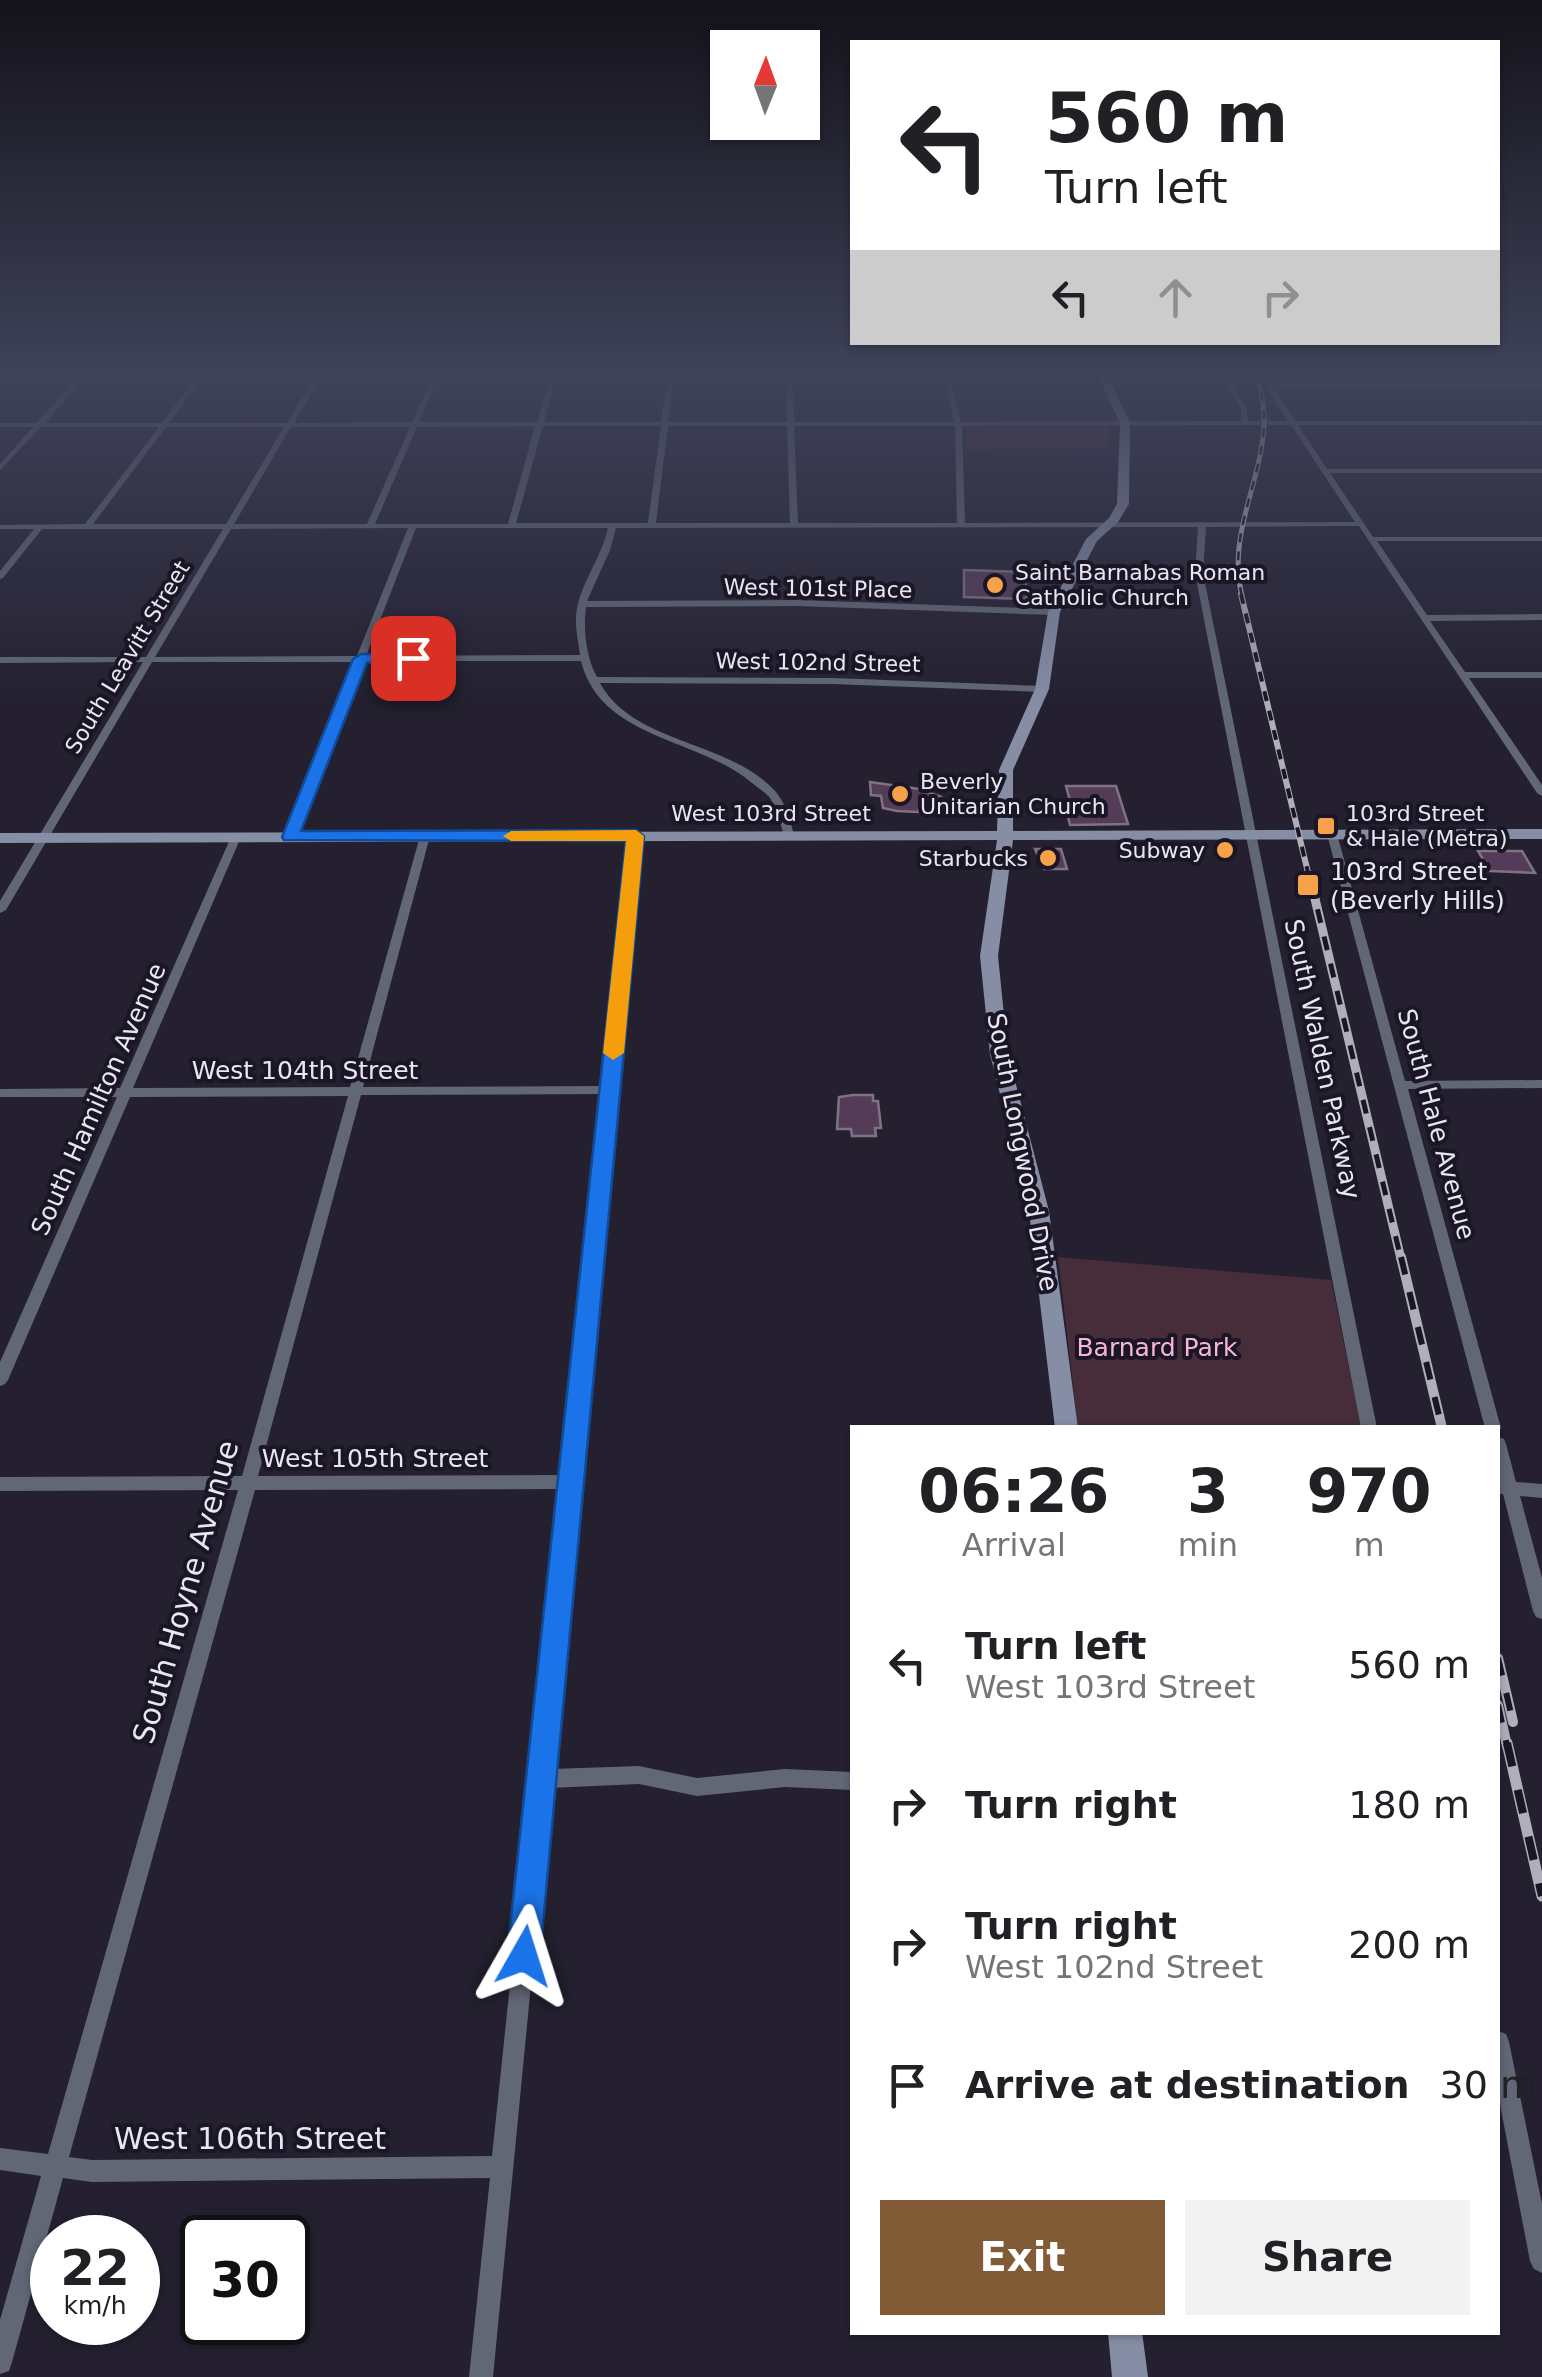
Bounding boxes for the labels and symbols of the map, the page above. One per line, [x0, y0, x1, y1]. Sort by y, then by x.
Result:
north arrow [710, 30, 820, 140]
street label: South Leavitt Street [60, 556, 195, 758]
place label: Saint Barnabas Roman Catholic Church [1015, 560, 1265, 610]
street label: West 101st Place [723, 574, 913, 603]
marker: Saint Barnabas Roman Catholic Church [984, 574, 1006, 596]
pin [371, 616, 456, 701]
street label: West 102nd Street [715, 648, 921, 677]
place label: Beverly Unitarian Church [920, 769, 1106, 819]
marker: Beverly Unitarian Church [889, 783, 911, 805]
street label: West 103rd Street [671, 801, 871, 826]
place label: 103rd Street & Hale (Metra) [1346, 801, 1508, 851]
marker: 103rd Street & Hale (Metra) [1315, 815, 1337, 837]
place label: Subway [1119, 838, 1205, 863]
marker: Subway [1214, 839, 1236, 861]
place label: Starbucks [919, 846, 1028, 871]
marker: Starbucks [1037, 847, 1059, 869]
place label: 103rd Street (Beverly Hills) [1330, 857, 1505, 915]
marker: 103rd Street (Beverly Hills) [1295, 872, 1321, 898]
street label: South Walden Parkway [1279, 916, 1366, 1202]
street label: South Hamilton Avenue [25, 959, 172, 1240]
street label: South Hale Avenue [1392, 1005, 1481, 1243]
street label: South Longwood Drive [981, 1011, 1064, 1294]
street label: West 104th Street [192, 1056, 419, 1085]
park label: Barnard Park [1076, 1333, 1238, 1362]
street label: South Hoyne Avenue [125, 1436, 246, 1748]
street label: West 105th Street [262, 1444, 489, 1473]
position arrow [472, 1904, 576, 2008]
street label: West 106th Street [114, 2121, 386, 2156]
speed limit sign: 30 [180, 2215, 310, 2345]

